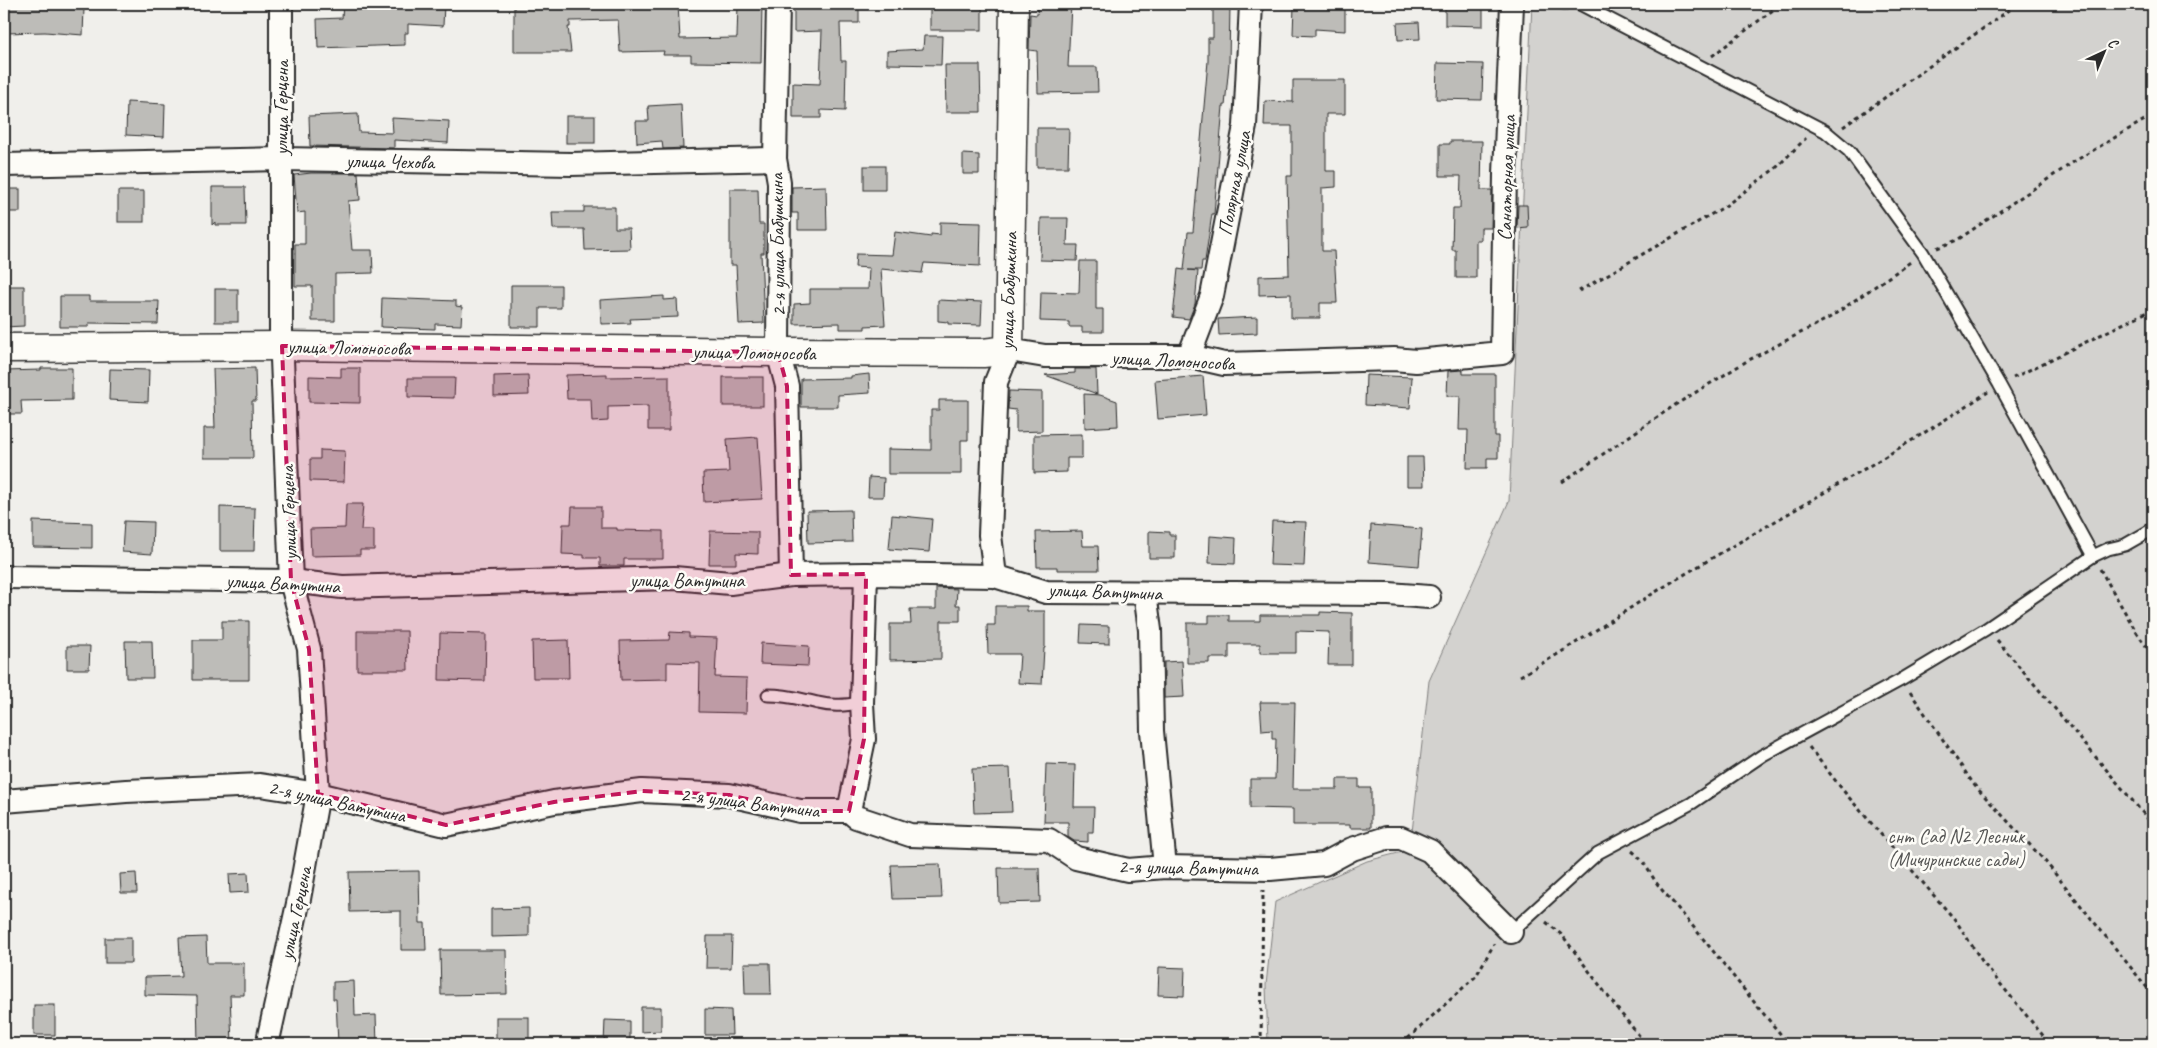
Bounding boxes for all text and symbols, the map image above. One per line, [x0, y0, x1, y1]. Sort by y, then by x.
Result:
north arrow [2080, 28, 2130, 78]
text: С [2104, 35, 2123, 53]
street label: улица Герцена [269, 59, 294, 156]
street label: Санаторная улица [1492, 113, 1521, 241]
street label: Полярная улица [1212, 128, 1257, 237]
street label: улица Чехова [345, 148, 436, 175]
street label: 2-я улица Бабушкина [764, 171, 791, 317]
street label: улица Бабушкина [994, 230, 1023, 351]
street label: улица Ломоносова [286, 334, 413, 361]
street label: улица Ломоносова [691, 339, 818, 366]
street label: улица Ломоносова [1110, 345, 1237, 376]
street label: улица Герцена [274, 463, 303, 562]
street label: улица Ватутина [224, 568, 342, 599]
street label: улица Ватутина [629, 568, 745, 593]
street label: улица Ватутина [1046, 577, 1164, 606]
street label: 2-я улица Ватутина [266, 775, 410, 829]
street label: 2-я улица Ватутина [679, 782, 823, 824]
park label: снт Сад N2 Лесник (Мичуринские сады) [1888, 824, 2026, 872]
street label: 2-я улица Ватутина [1118, 854, 1260, 881]
street label: улица Герцена [273, 862, 318, 963]

